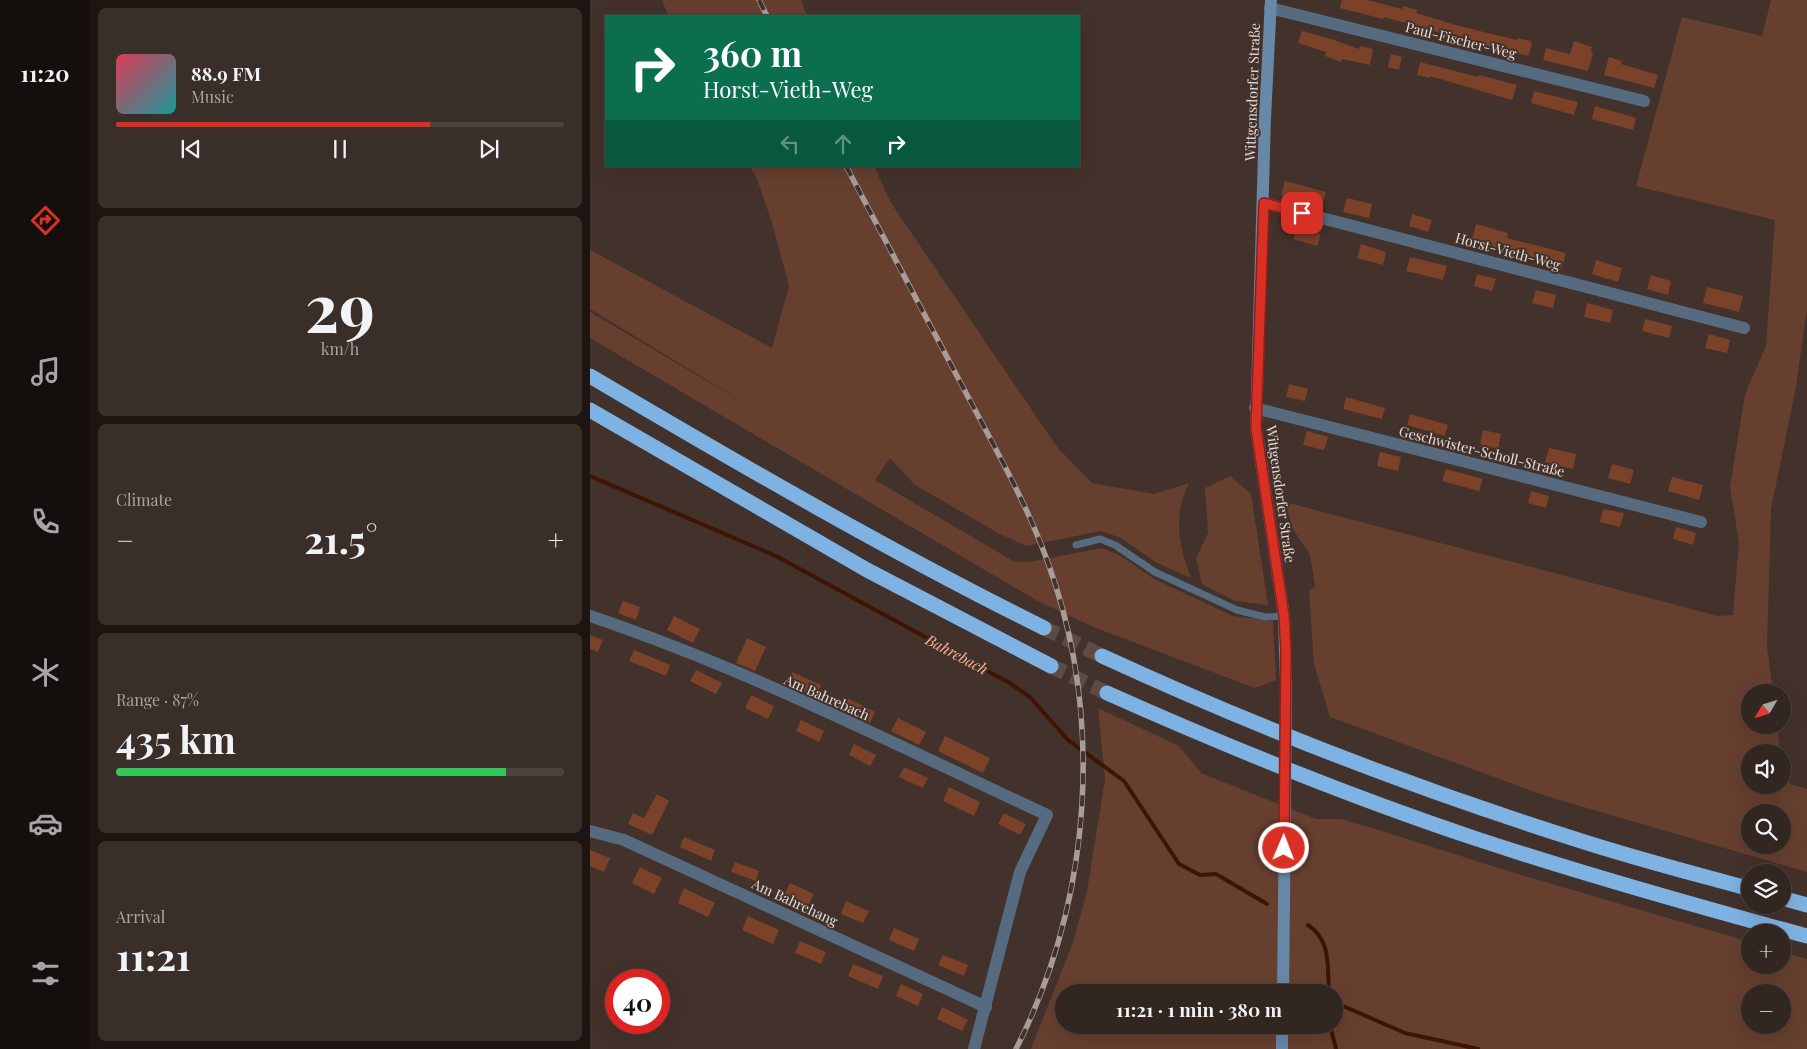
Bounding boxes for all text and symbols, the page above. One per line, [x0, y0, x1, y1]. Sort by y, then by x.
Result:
street label: Paul-Fischer-Weg [1404, 17, 1519, 63]
street label: Wittgensdorfer Straße [1240, 23, 1264, 162]
text: 360 m [703, 29, 802, 76]
icon: right [620, 35, 685, 100]
text: 11:20 [21, 58, 69, 88]
text: 88.9 FM [191, 60, 261, 86]
text: Horst-Vieth-Weg [703, 74, 873, 104]
text: Music [191, 86, 234, 107]
icon: left [776, 130, 804, 158]
icon: ahead [829, 130, 857, 158]
icon: right [882, 130, 910, 158]
icon: previous [177, 135, 205, 163]
icon: pause [326, 135, 354, 163]
icon: next [475, 135, 503, 163]
pin [1281, 192, 1323, 234]
icon: arrive [1288, 199, 1316, 227]
icon: directions [28, 203, 63, 238]
street label: Horst-Vieth-Weg [1453, 228, 1563, 274]
text: 29 [305, 262, 375, 348]
text: km/h [321, 338, 359, 359]
icon: music [28, 354, 63, 389]
street label: Geschwister-Scholl-Straße [1397, 421, 1567, 481]
street label: Wittgensdorfer Straße [1262, 423, 1300, 564]
text: Climate [116, 489, 172, 510]
icon: phone [28, 504, 63, 539]
text: 21.5° [304, 513, 377, 564]
text: − [116, 521, 134, 558]
text: + [548, 521, 564, 558]
water label: Bahrebach [921, 629, 992, 679]
icon: climate [28, 655, 63, 690]
street label: Am Bahrebach [780, 669, 873, 725]
north arrow [1741, 684, 1791, 734]
map controls [1741, 684, 1791, 1034]
text: Range · 87% [116, 689, 199, 710]
text: 435 km [116, 713, 236, 764]
button: sound [1741, 744, 1791, 794]
button: search [1741, 804, 1791, 854]
icon: car [28, 806, 63, 841]
position arrow [1257, 821, 1309, 873]
button: layers [1741, 864, 1791, 914]
street label: Am Bahrehang [748, 873, 841, 930]
text: Arrival [116, 906, 165, 927]
button: + [1741, 924, 1791, 974]
text: 11:21 [116, 930, 191, 981]
icon: filters [28, 956, 63, 991]
speed limit sign: 40 [605, 969, 670, 1034]
button: − [1741, 984, 1791, 1034]
text: 11:21 · 1 min · 380 m [1116, 996, 1282, 1022]

